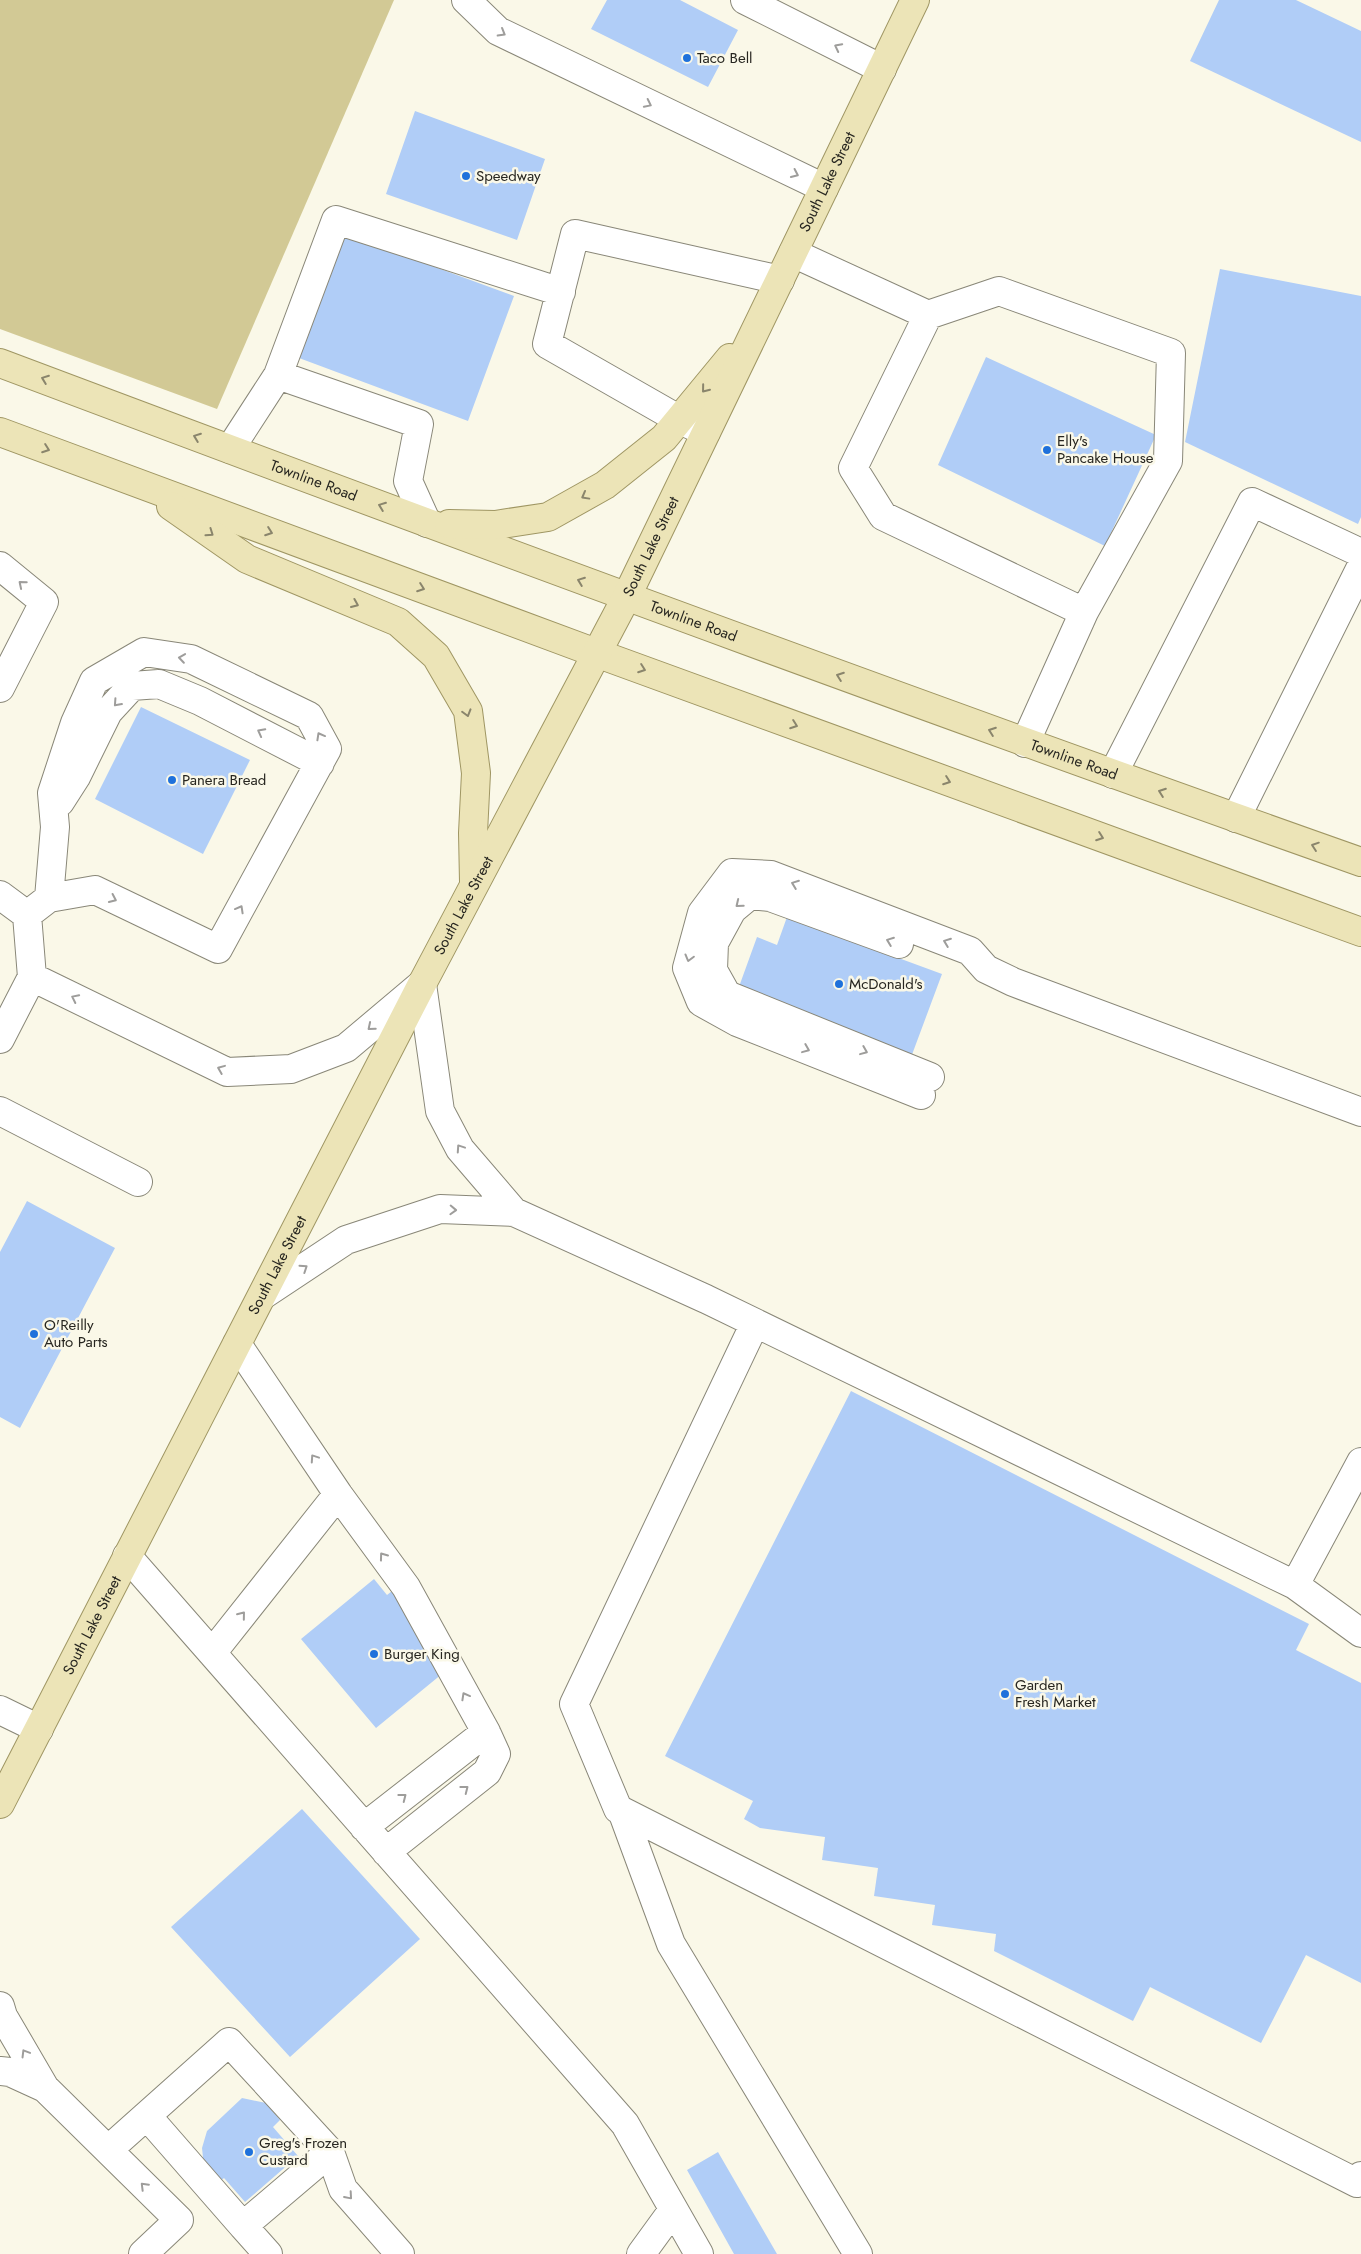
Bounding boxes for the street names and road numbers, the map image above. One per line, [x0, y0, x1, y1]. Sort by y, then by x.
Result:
street label: South Lake Street [794, 128, 861, 236]
street label: Townline Road [267, 454, 360, 507]
street label: South Lake Street [617, 492, 685, 600]
street label: Townline Road [647, 595, 740, 647]
street label: Townline Road [1027, 734, 1121, 785]
street label: South Lake Street [428, 852, 499, 959]
street label: South Lake Street [243, 1211, 312, 1319]
street label: South Lake Street [57, 1572, 127, 1679]

